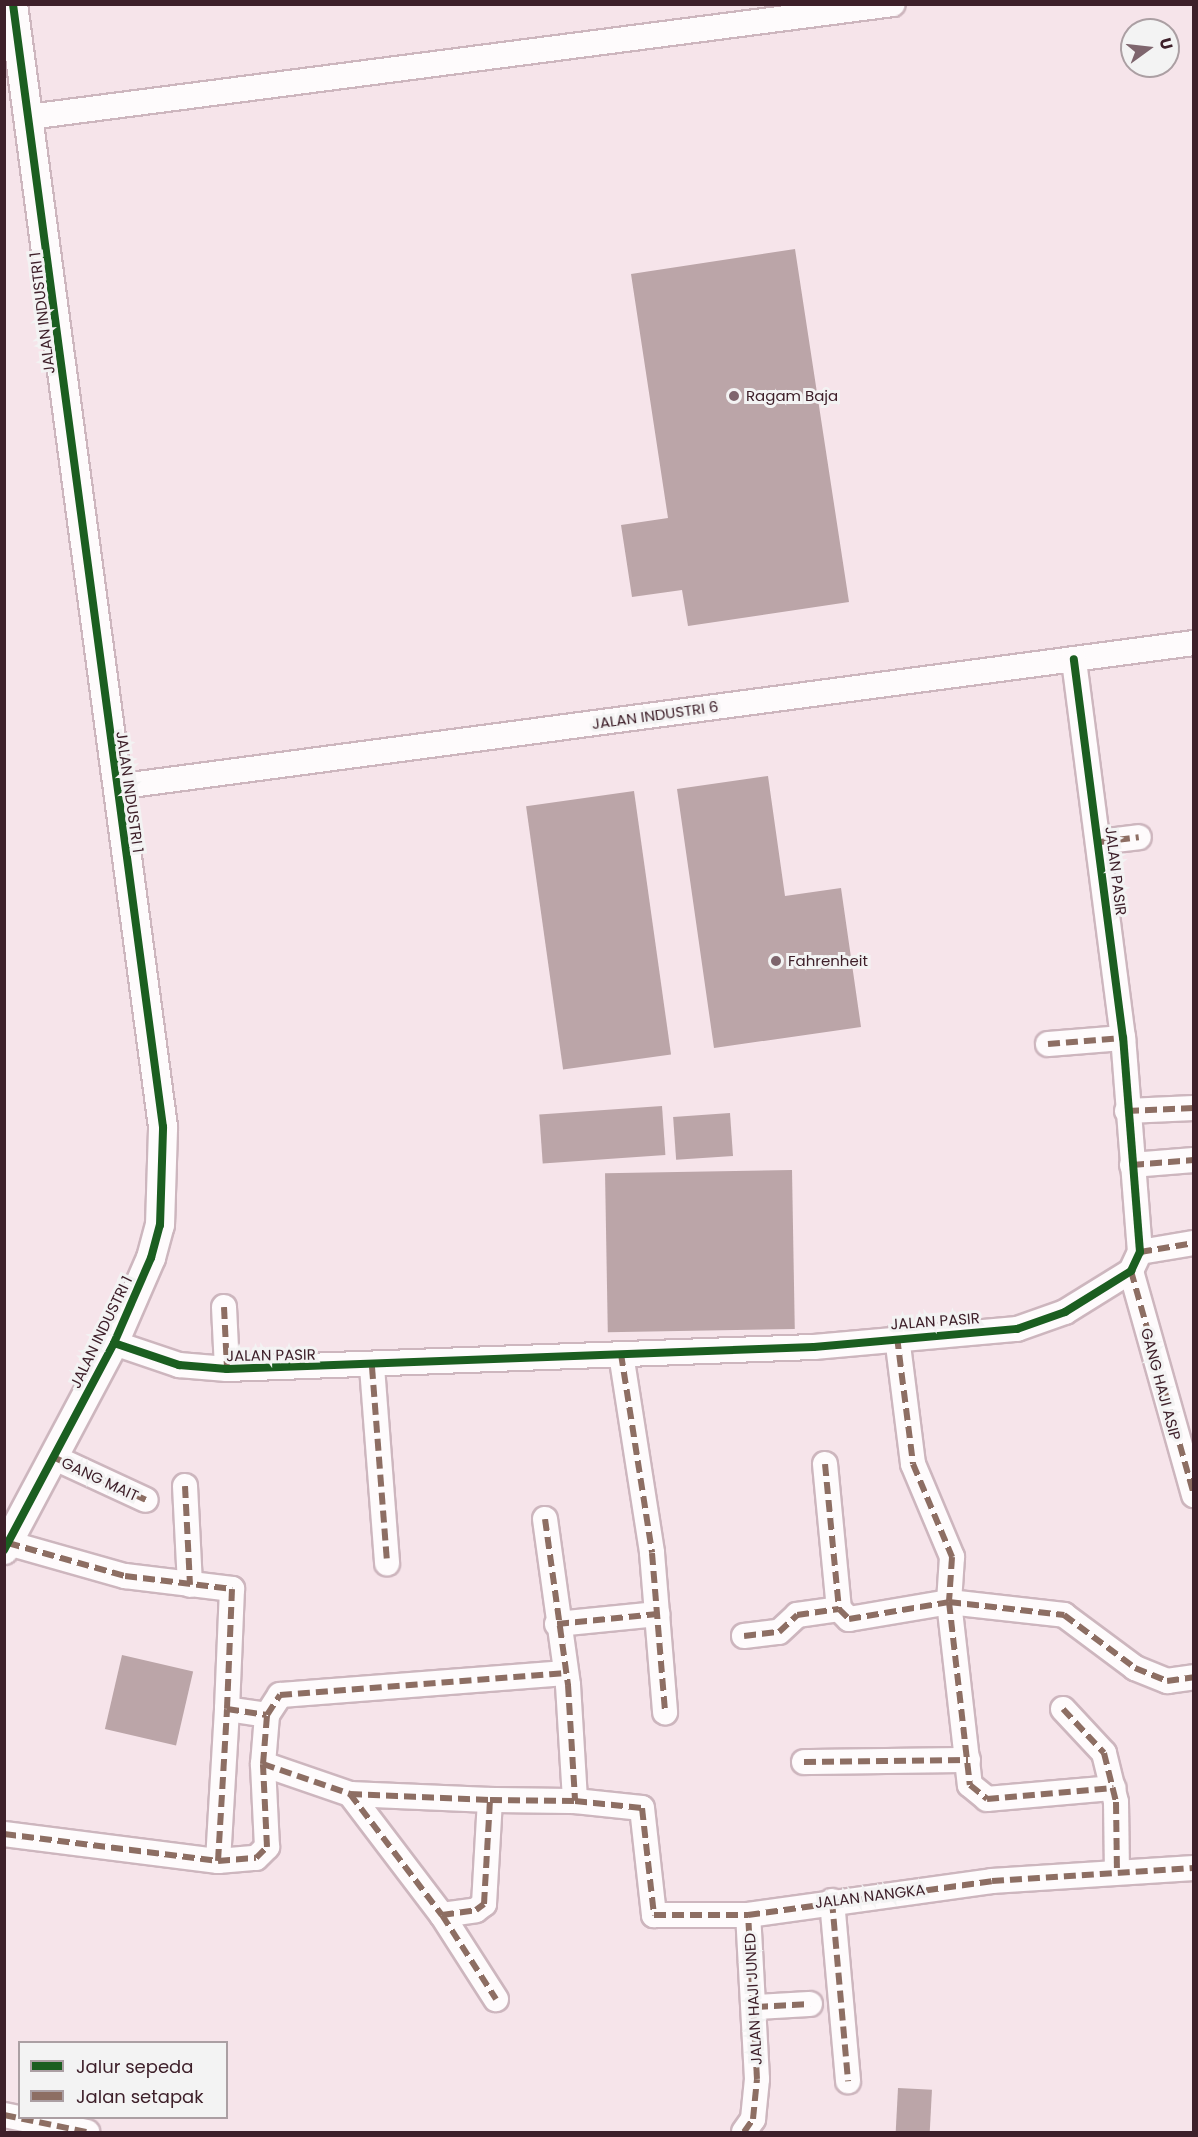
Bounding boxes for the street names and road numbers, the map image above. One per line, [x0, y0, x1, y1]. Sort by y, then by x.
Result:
street label: JALAN INDUSTRI 1 [26, 251, 58, 375]
street label: JALAN INDUSTRI 6 [591, 697, 719, 733]
street label: JALAN INDUSTRI 1 [113, 730, 147, 854]
street label: JALAN PASIR [1102, 825, 1130, 917]
street label: JALAN INDUSTRI 1 [66, 1273, 136, 1391]
street label: JALAN PASIR [890, 1309, 980, 1333]
street label: GANG HAJI ASIP [1137, 1326, 1185, 1442]
street label: JALAN PASIR [226, 1345, 316, 1365]
street label: GANG MAIT [59, 1453, 141, 1505]
street label: JALAN NANGKA [814, 1880, 926, 1912]
street label: JALAN HAJI JUNED [741, 1932, 765, 2066]

